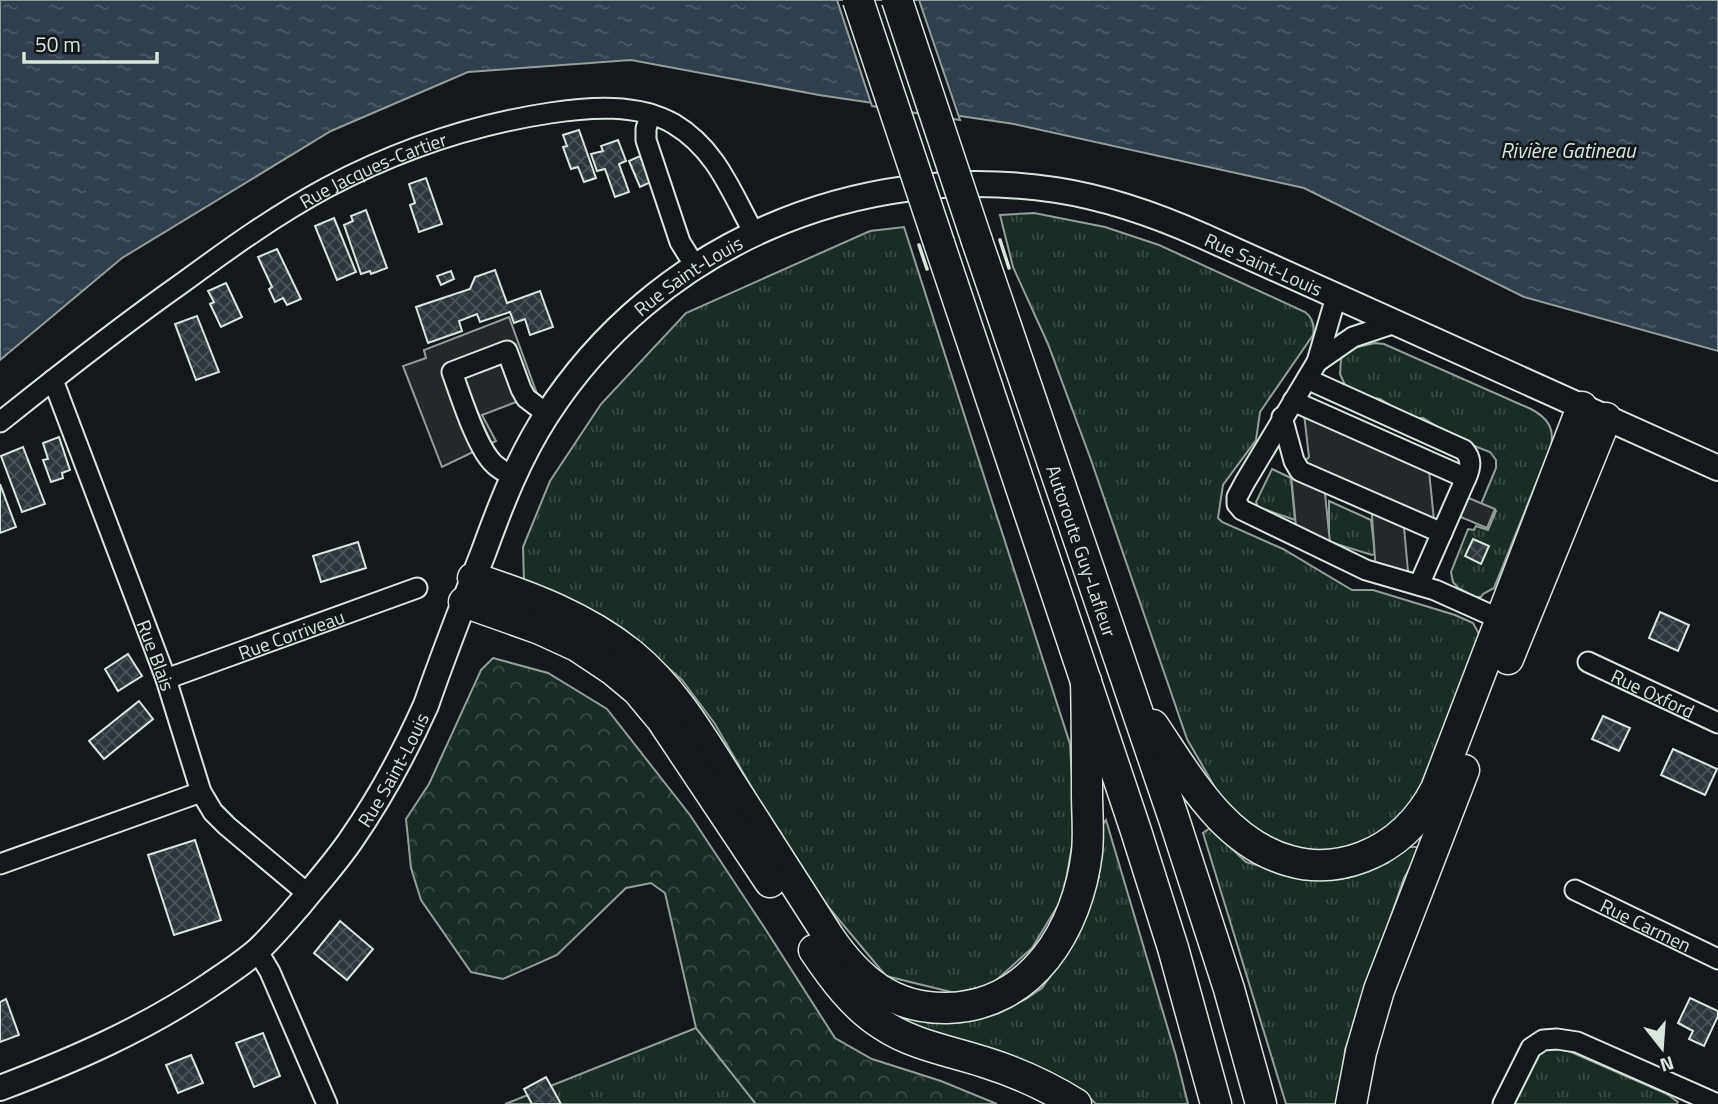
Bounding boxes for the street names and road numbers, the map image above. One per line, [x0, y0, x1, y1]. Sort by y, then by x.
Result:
street label: Rue Jacques-Cartier [293, 124, 450, 215]
street label: Rue Saint-Louis [1200, 224, 1328, 303]
street label: Rue Saint-Louis [627, 227, 747, 322]
street label: Autoroute Guy-Lafleur [1040, 461, 1125, 641]
street label: Rue Corriveau [234, 601, 348, 666]
street label: Rue Blais [130, 615, 183, 694]
street label: Rue Oxford [1607, 661, 1700, 725]
street label: Rue Saint-Louis [349, 707, 435, 832]
street label: Rue Carmen [1596, 890, 1696, 959]

